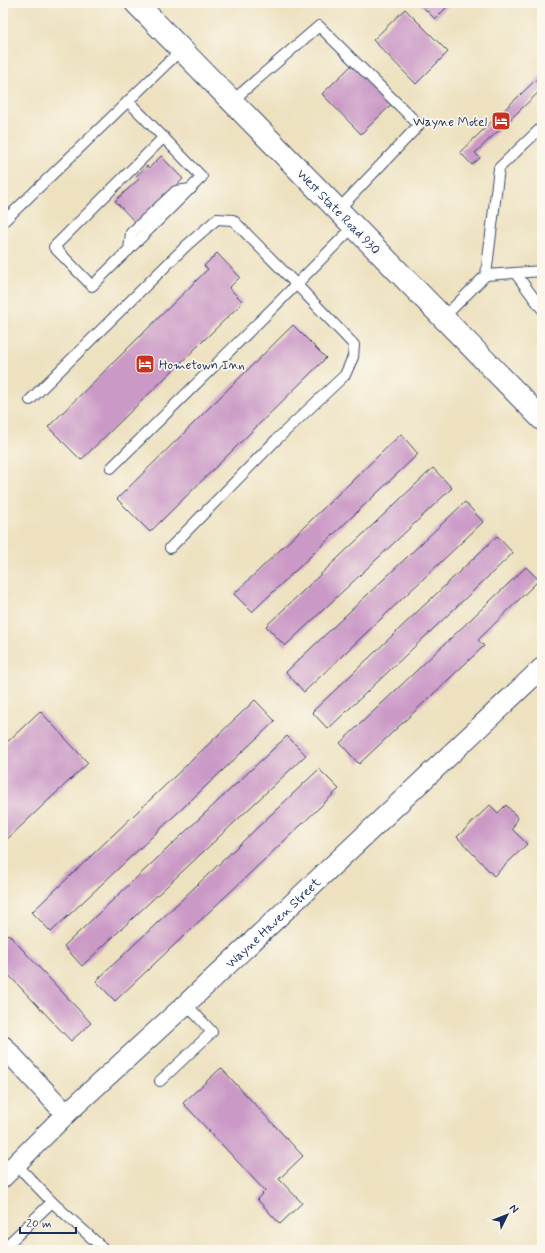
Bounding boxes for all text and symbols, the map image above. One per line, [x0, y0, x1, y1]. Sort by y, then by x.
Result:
hotel icon: Wayne Motel [490, 110, 512, 132]
place label: Wayne Motel [413, 114, 487, 131]
street label: West State Road 930 [293, 166, 384, 259]
hotel icon: Hometown Inn [134, 353, 156, 375]
place label: Hometown Inn [159, 357, 245, 374]
street label: Wayne Haven Street [222, 874, 325, 972]
north arrow [487, 1195, 527, 1235]
text: N [506, 1201, 521, 1216]
scale bar [20, 1209, 76, 1235]
text: 20 m [26, 1216, 52, 1232]

